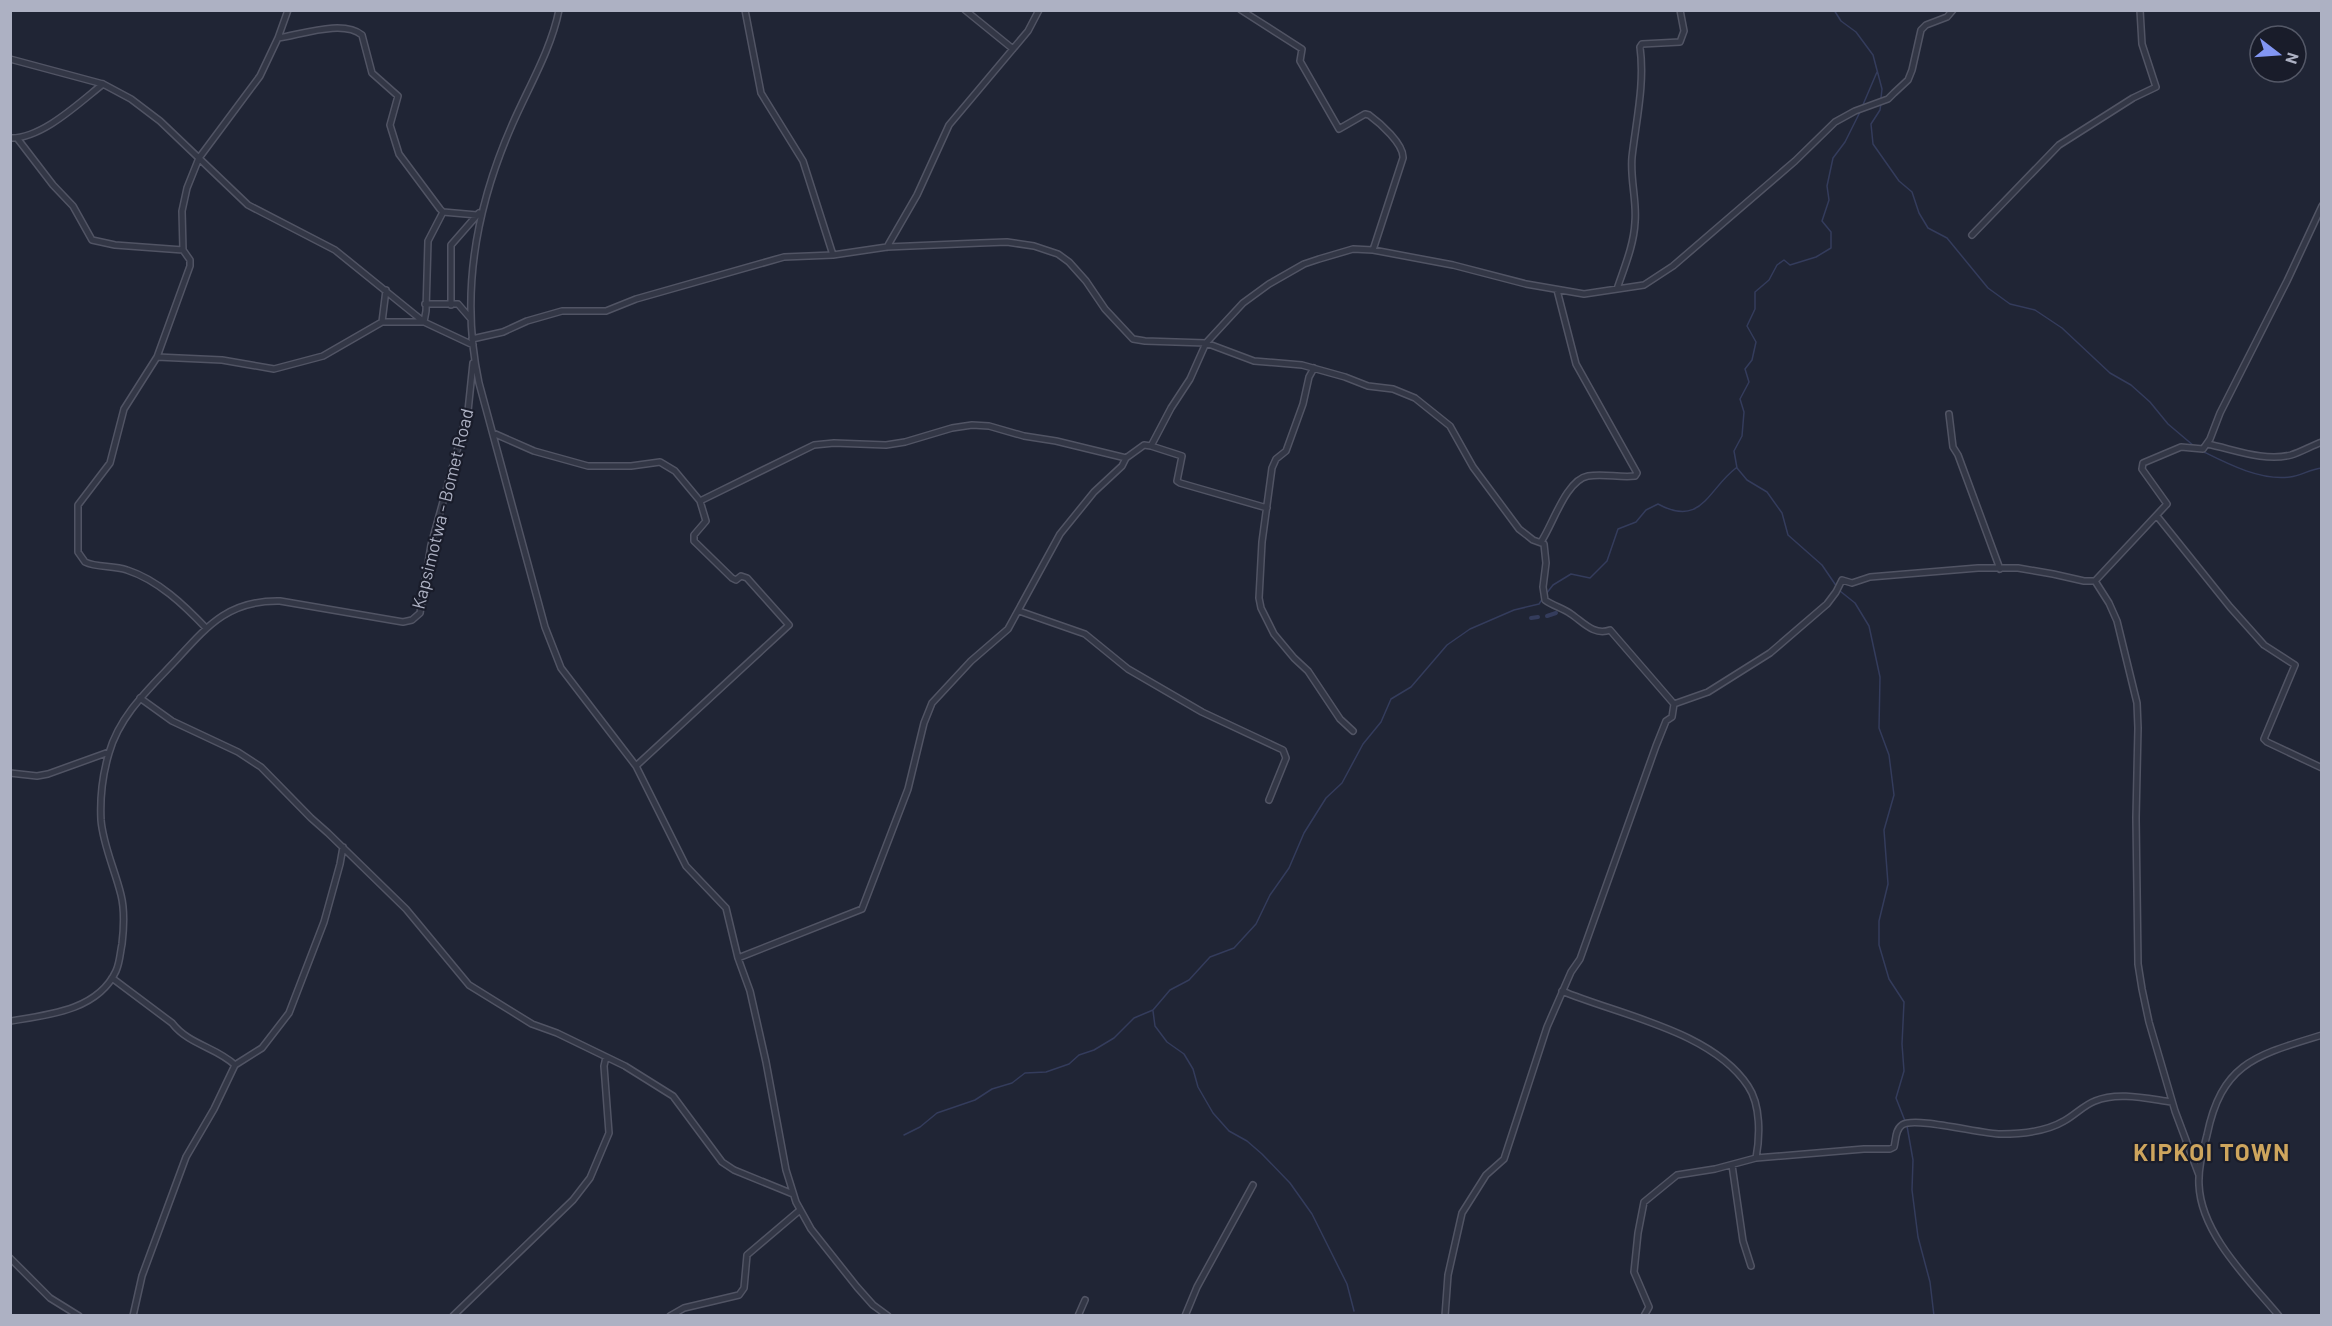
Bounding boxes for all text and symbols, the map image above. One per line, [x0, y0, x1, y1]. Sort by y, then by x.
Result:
north arrow [2248, 24, 2308, 84]
text: N [2282, 51, 2303, 66]
street label: Kapsimotwa - Bomet Road [406, 406, 478, 611]
district label: KIPKOI TOWN [2133, 1137, 2291, 1166]

